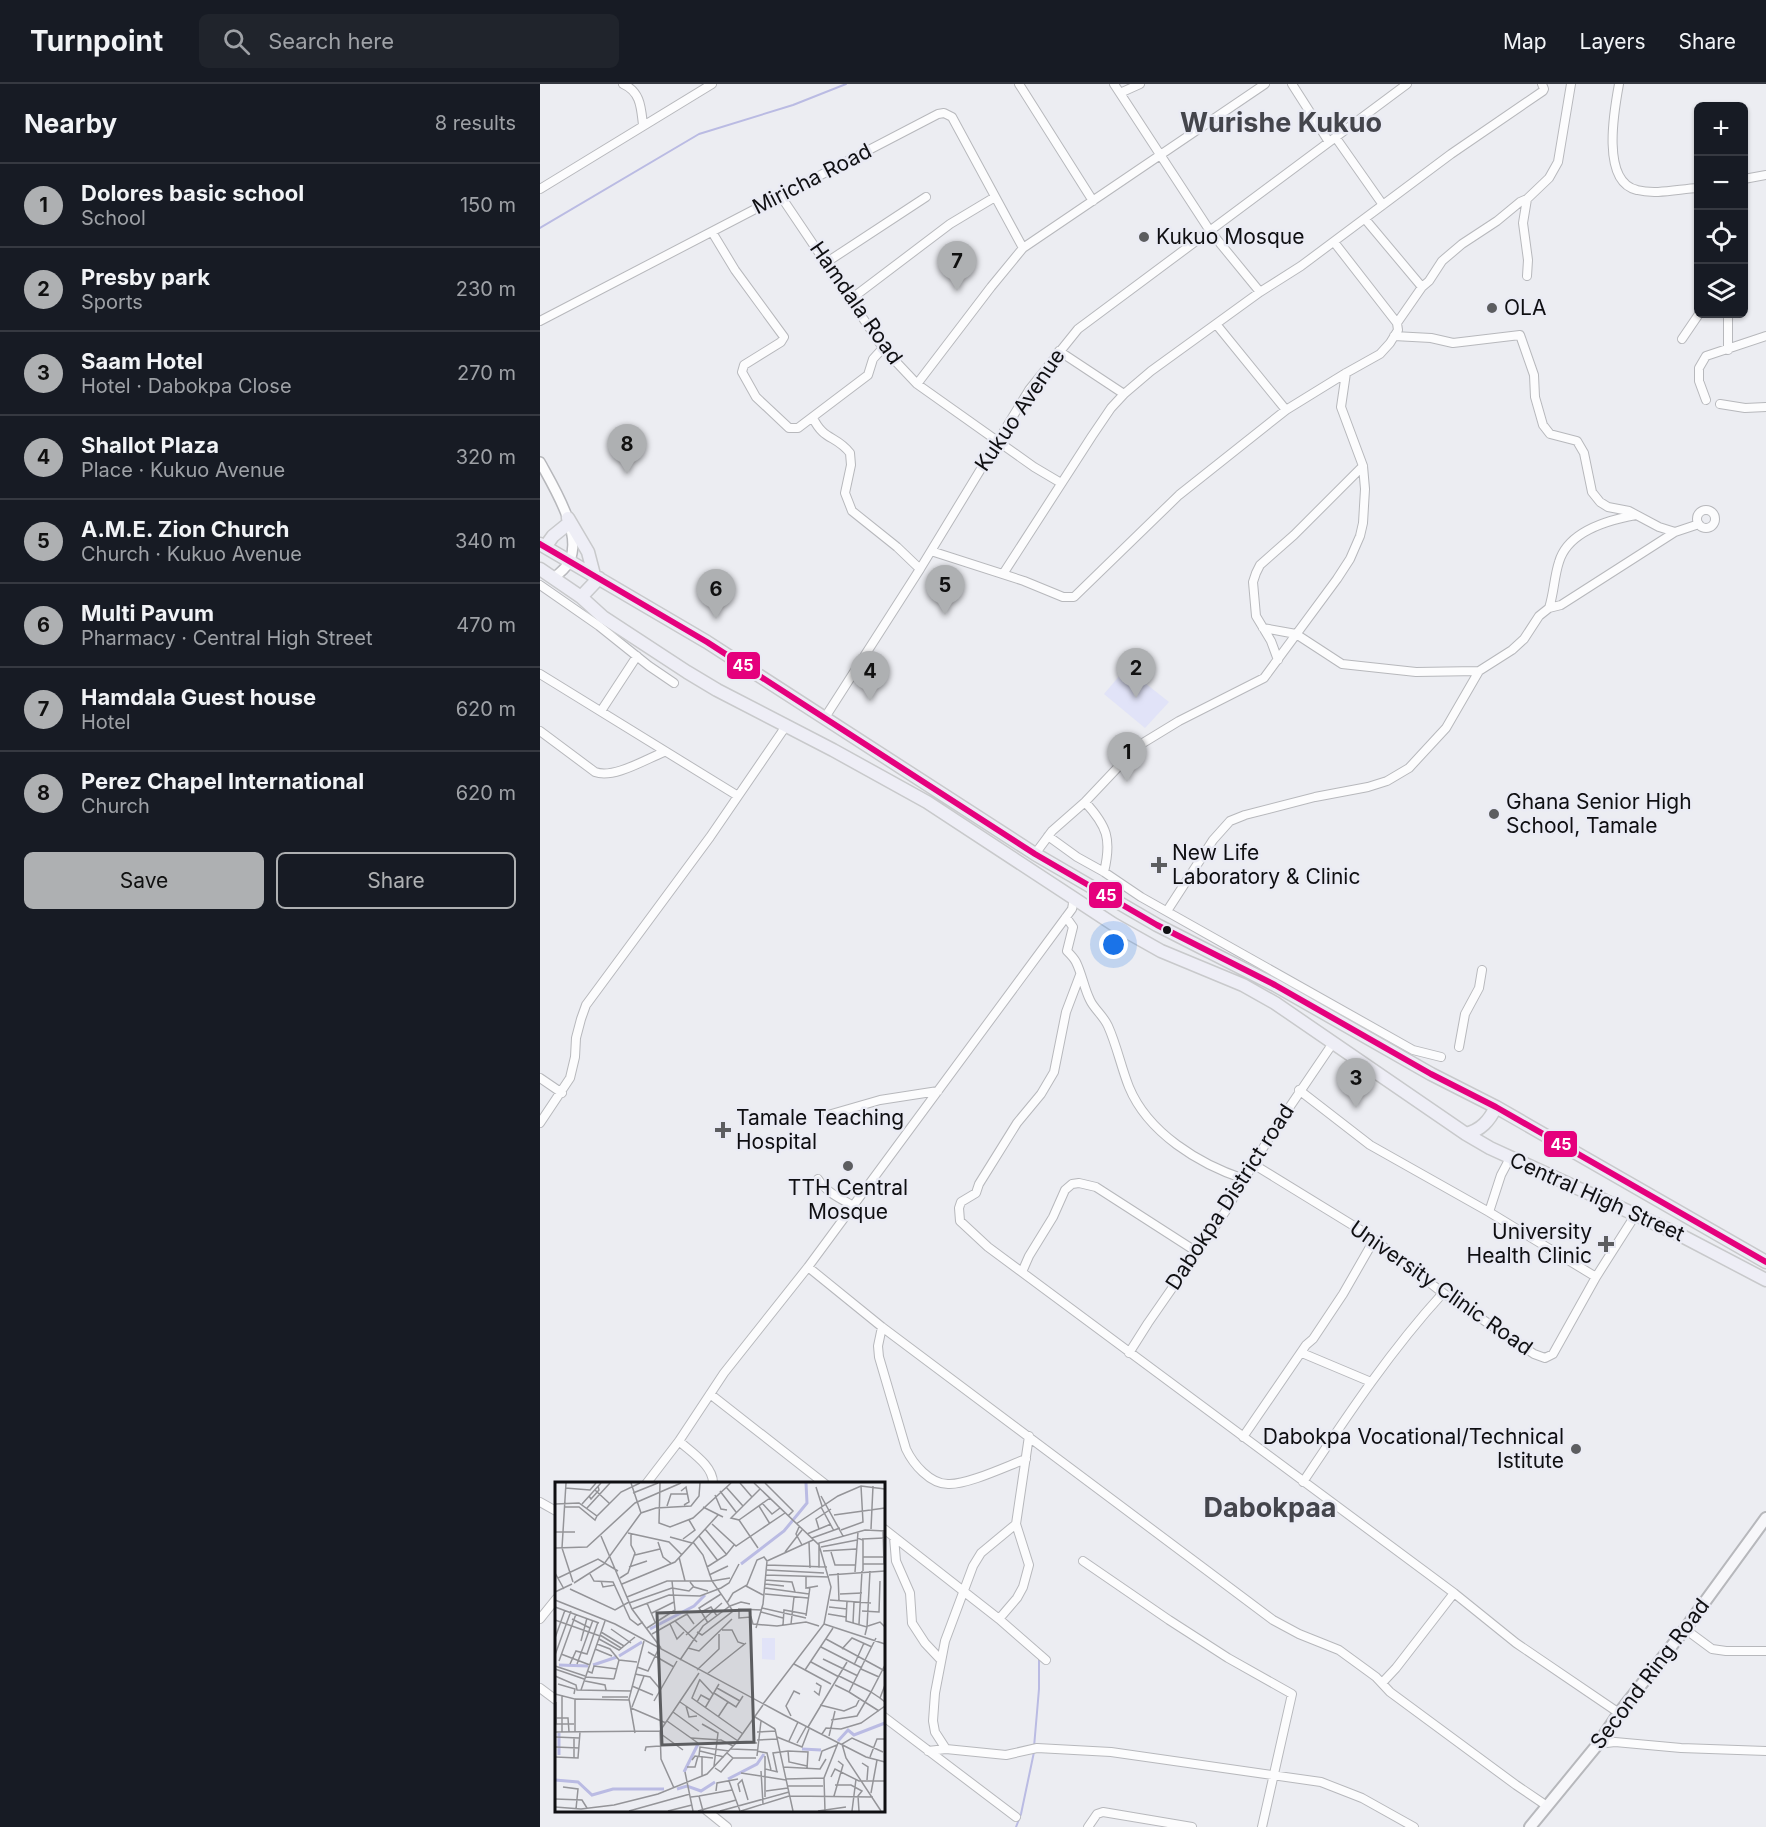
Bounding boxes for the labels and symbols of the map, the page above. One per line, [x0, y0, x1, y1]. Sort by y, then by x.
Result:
district label: Wurishe Kukuo [1180, 106, 1382, 139]
street label: Miricha Road [748, 138, 875, 219]
place label: Kukuo Mosque [1156, 224, 1304, 249]
marker: Kukuo Mosque [1137, 230, 1151, 244]
street label: Hamdala Road [805, 237, 908, 369]
pin: 7 [938, 242, 976, 291]
place label: OLA [1504, 295, 1546, 320]
marker: OLA [1485, 301, 1499, 315]
street label: Kukuo Avenue [970, 344, 1070, 476]
pin: 8 [608, 424, 646, 474]
pin: 5 [926, 566, 964, 615]
pin: 6 [696, 570, 735, 619]
pin: 2 [1116, 648, 1156, 698]
line badge: 45 [726, 651, 761, 680]
pin: 4 [850, 652, 890, 701]
text: 45 [732, 655, 754, 675]
pin: 1 [1108, 732, 1146, 782]
place label: Ghana Senior High School, Tamale [1506, 789, 1692, 838]
marker: Ghana Senior High School, Tamale [1487, 807, 1501, 821]
place label: New Life Laboratory & Clinic [1172, 840, 1360, 889]
marker: New Life Laboratory & Clinic [1150, 856, 1168, 874]
line badge: 45 [1088, 881, 1123, 909]
text: 45 [1095, 885, 1117, 905]
unlabelled marker [1161, 924, 1173, 936]
your location [1099, 930, 1128, 959]
pin: 3 [1336, 1058, 1376, 1108]
street label: Dabokpa District road [1160, 1099, 1299, 1294]
place label: Tamale Teaching Hospital [736, 1105, 904, 1154]
marker: Tamale Teaching Hospital [714, 1121, 732, 1139]
line badge: 45 [1543, 1130, 1578, 1158]
text: 45 [1550, 1134, 1572, 1154]
street label: Central High Street [1506, 1147, 1689, 1246]
marker: TTH Central Mosque [841, 1159, 855, 1173]
place label: TTH Central Mosque [788, 1175, 908, 1224]
street label: University Clinic Road [1345, 1215, 1537, 1360]
place label: University Health Clinic [1467, 1219, 1592, 1268]
marker: University Health Clinic [1597, 1235, 1615, 1253]
place label: Dabokpa Vocational/Technical Istitute [1263, 1424, 1564, 1473]
marker: Dabokpa Vocational/Technical Istitute [1569, 1442, 1583, 1456]
inset map [555, 1482, 885, 1812]
district label: Dabokpaa [1203, 1491, 1337, 1524]
street label: Second Ring Road [1585, 1594, 1714, 1754]

